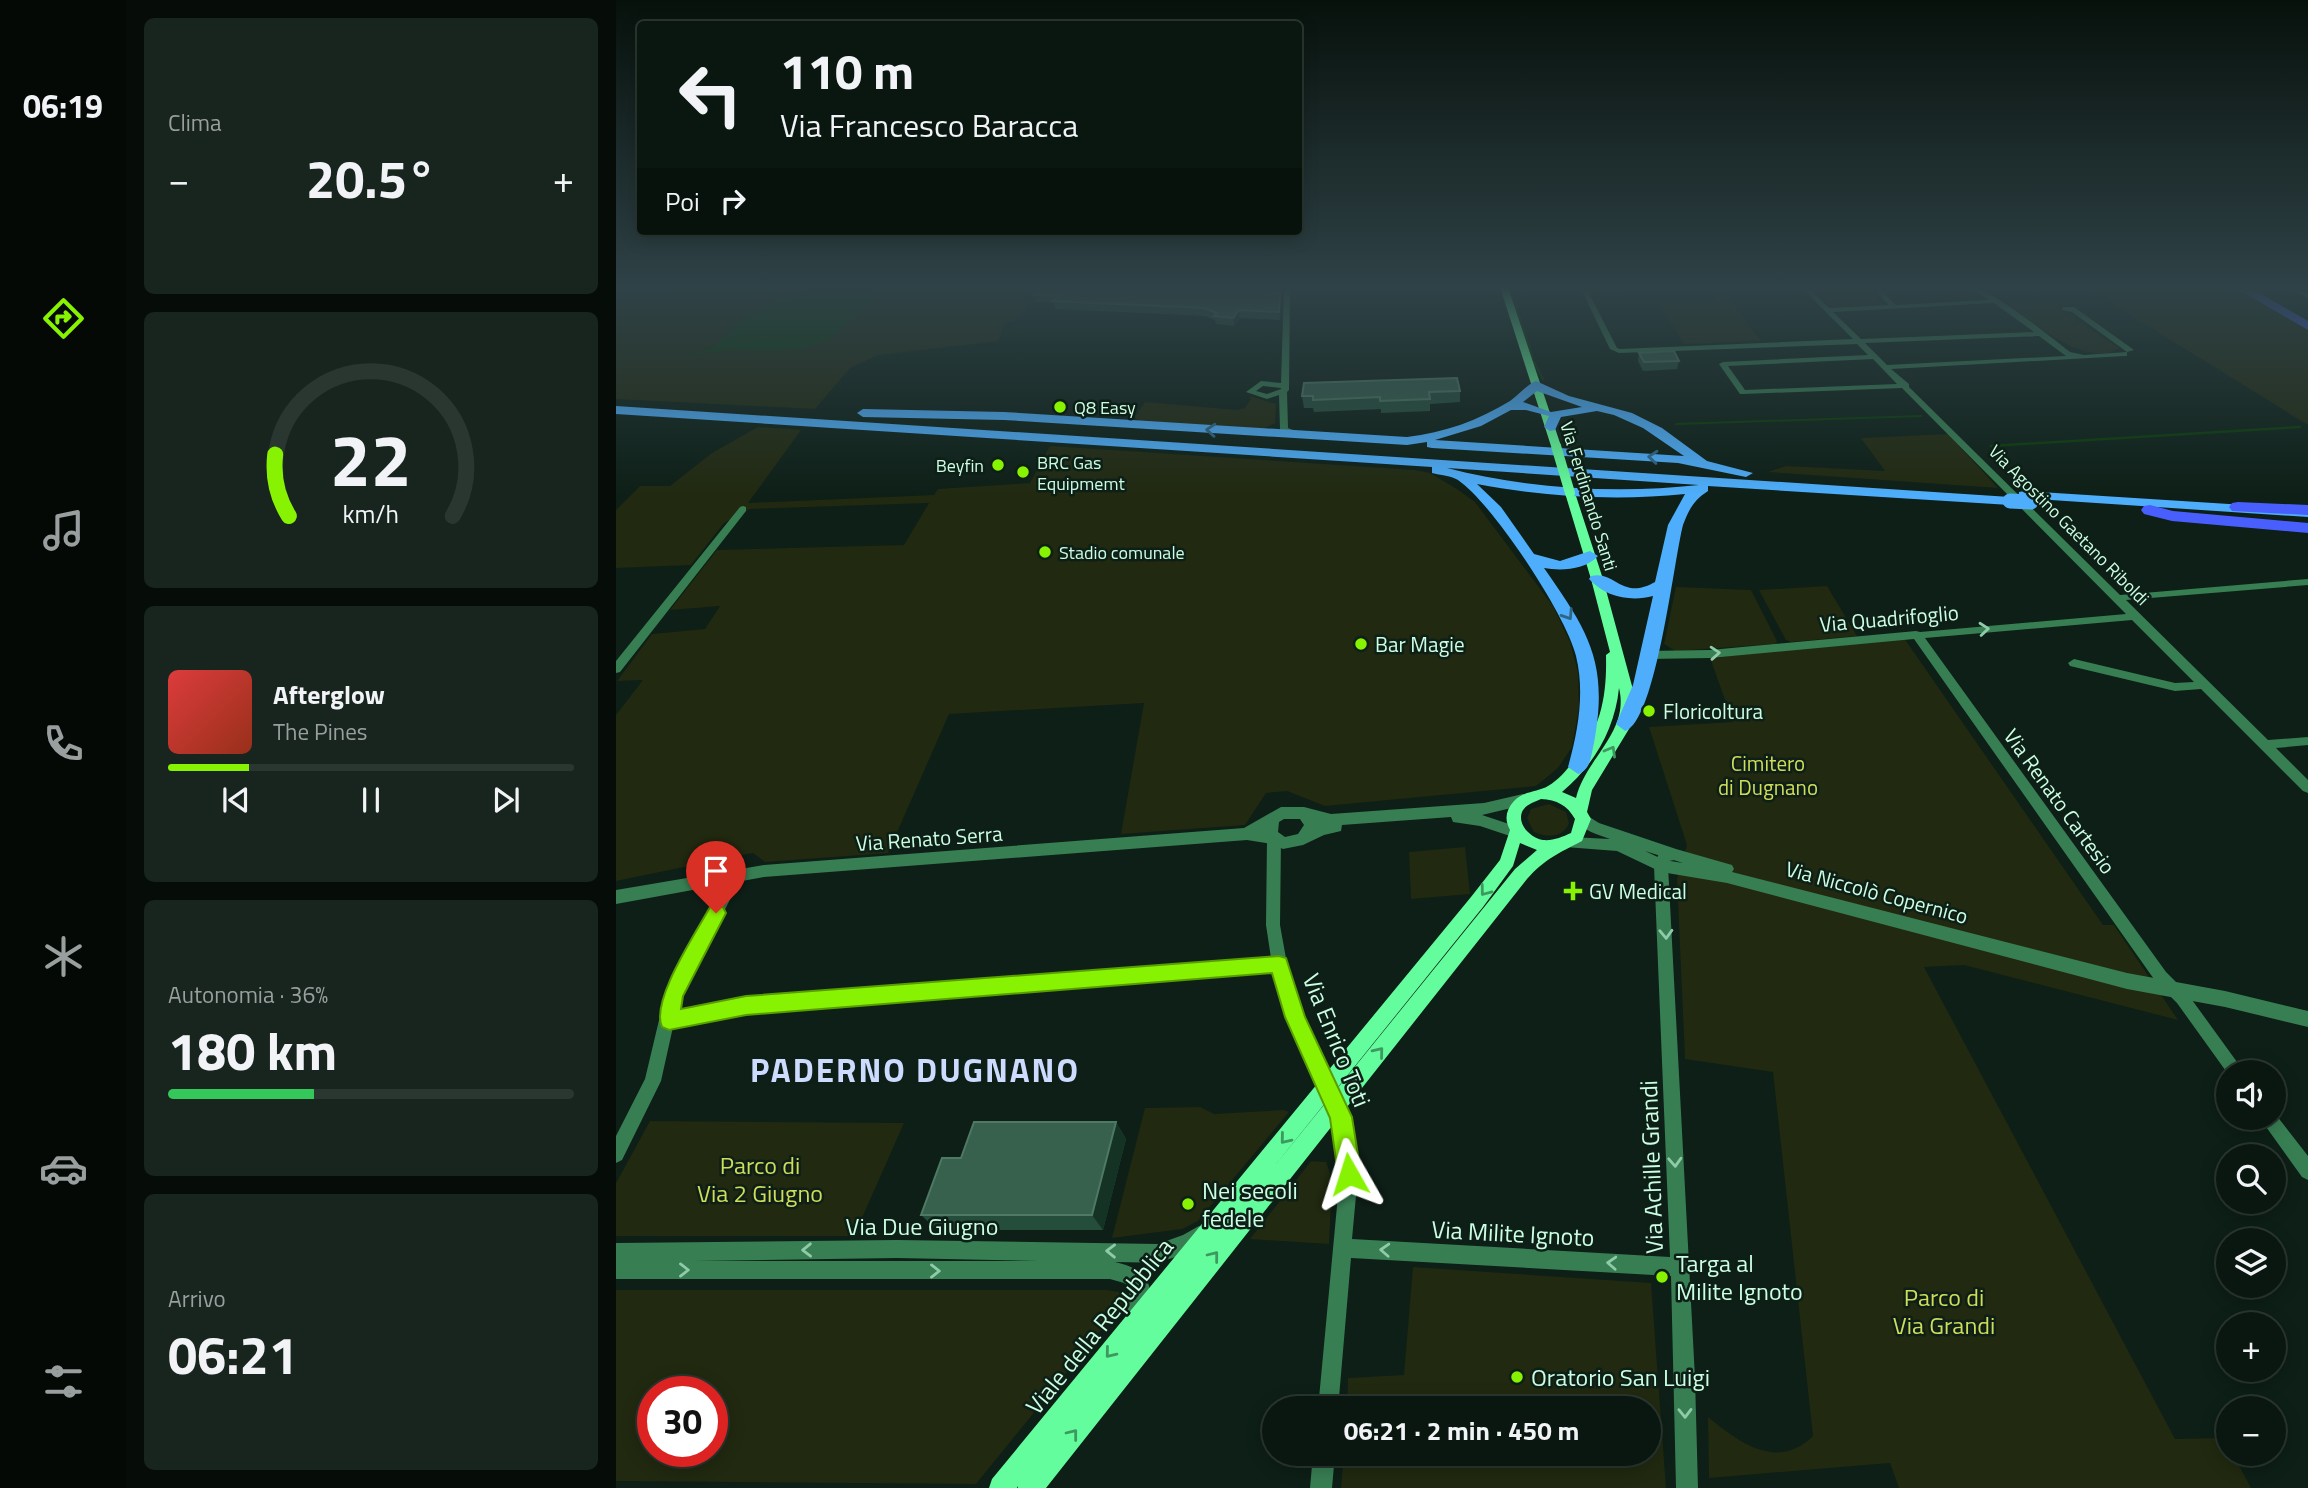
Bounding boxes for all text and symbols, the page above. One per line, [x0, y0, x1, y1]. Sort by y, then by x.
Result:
text: 110 m [780, 33, 914, 108]
icon: left [665, 49, 756, 140]
text: 06:19 [23, 82, 103, 130]
text: Via Francesco Baracca [780, 101, 1078, 149]
text: Clima [168, 105, 222, 140]
text: 20.5° [306, 139, 436, 218]
text: − [168, 150, 189, 208]
text: + [553, 150, 574, 208]
text: Poi [665, 182, 700, 221]
icon: right [714, 182, 752, 220]
icon: directions [39, 294, 88, 343]
place label: Q8 Easy [1074, 394, 1136, 421]
marker: Q8 Easy [1052, 399, 1068, 415]
text: 22 [330, 404, 412, 514]
street label: Via Ferdinando Santi [1553, 418, 1625, 574]
one-way arrow [1205, 423, 1216, 438]
street label: Via Agostino Gaetano Riboldi [1982, 438, 2156, 612]
place label: BRC Gas Equipmemt [1037, 449, 1125, 497]
one-way arrow [1647, 450, 1658, 465]
place label: Beyfin [936, 452, 984, 479]
marker: Beyfin [990, 457, 1006, 473]
marker: BRC Gas Equipmemt [1015, 464, 1031, 480]
text: km/h [343, 495, 399, 533]
icon: music [39, 506, 88, 555]
place label: Stadio comunale [1059, 539, 1185, 566]
marker: Stadio comunale [1037, 544, 1053, 560]
street label: Via Quadrifoglio [1818, 596, 1960, 640]
one-way arrow [1559, 607, 1572, 620]
one-way arrow [1979, 622, 1990, 637]
place label: Bar Magie [1375, 628, 1465, 660]
marker: Bar Magie [1353, 636, 1369, 652]
one-way arrow [1710, 646, 1721, 661]
text: Afterglow [273, 675, 385, 714]
place label: Floricoltura [1663, 695, 1764, 727]
marker: Floricoltura [1641, 703, 1657, 719]
text: The Pines [273, 714, 367, 749]
icon: phone [39, 719, 88, 768]
street label: Via Renato Cartesio [1996, 722, 2124, 880]
one-way arrow [1603, 745, 1616, 758]
park label: Cimitero di Dugnano [1718, 747, 1818, 803]
icon: previous [217, 781, 255, 819]
icon: pause [352, 781, 390, 819]
icon: next [487, 781, 525, 819]
street label: Via Renato Serra [854, 817, 1004, 859]
pin [686, 841, 746, 913]
icon: arrive [697, 852, 735, 890]
street label: Via Niccolò Copernico [1782, 852, 1972, 932]
place label: GV Medical [1589, 875, 1687, 907]
marker: GV Medical [1563, 881, 1583, 901]
one-way arrow [1481, 883, 1494, 896]
one-way arrow [1659, 929, 1674, 940]
icon: climate [39, 932, 88, 981]
street label: Via Enrico Toti [1294, 968, 1380, 1112]
text: Autonomia · 36% [168, 977, 328, 1012]
text: 180 km [168, 1011, 337, 1090]
district label: PADERNO DUGNANO [750, 1045, 1080, 1095]
one-way arrow [1370, 1047, 1383, 1059]
map controls [2216, 1060, 2286, 1466]
button: sound [2216, 1060, 2286, 1130]
street label: Via Achille Grandi [1630, 1080, 1672, 1254]
one-way arrow [1280, 1132, 1293, 1144]
position arrow [1312, 1137, 1386, 1211]
icon: car [39, 1144, 88, 1193]
button: search [2216, 1144, 2286, 1214]
park label: Parco di Via 2 Giugno [697, 1147, 823, 1211]
one-way arrow [1667, 1156, 1682, 1167]
place label: Nei secoli fedele [1202, 1172, 1298, 1236]
marker: Nei secoli fedele [1180, 1196, 1196, 1212]
street label: Via Due Giugno [846, 1208, 998, 1244]
street label: Via Milite Ignoto [1431, 1211, 1595, 1255]
button: layers [2216, 1228, 2286, 1298]
street label: Viale della Repubblica [1016, 1230, 1182, 1422]
one-way arrow [801, 1242, 812, 1258]
one-way arrow [1379, 1243, 1390, 1258]
one-way arrow [1105, 1244, 1116, 1259]
place label: Targa al Milite Ignoto [1676, 1245, 1803, 1309]
one-way arrow [1205, 1251, 1218, 1263]
one-way arrow [1606, 1256, 1617, 1271]
one-way arrow [679, 1263, 690, 1278]
one-way arrow [930, 1263, 940, 1279]
marker: Targa al Milite Ignoto [1654, 1269, 1670, 1285]
park label: Parco di Via Grandi [1893, 1279, 1995, 1343]
text: Arrivo [168, 1281, 226, 1316]
button: + [2216, 1312, 2286, 1382]
text: 06:21 [168, 1315, 298, 1394]
one-way arrow [1105, 1346, 1118, 1358]
icon: filters [39, 1357, 88, 1406]
place label: Oratorio San Luigi [1531, 1359, 1710, 1395]
marker: Oratorio San Luigi [1509, 1369, 1525, 1385]
speed limit sign: 30 [637, 1376, 728, 1467]
button: − [2216, 1396, 2286, 1466]
one-way arrow [1678, 1408, 1693, 1419]
text: 06:21 · 2 min · 450 m [1344, 1411, 1579, 1450]
one-way arrow [1064, 1430, 1077, 1442]

